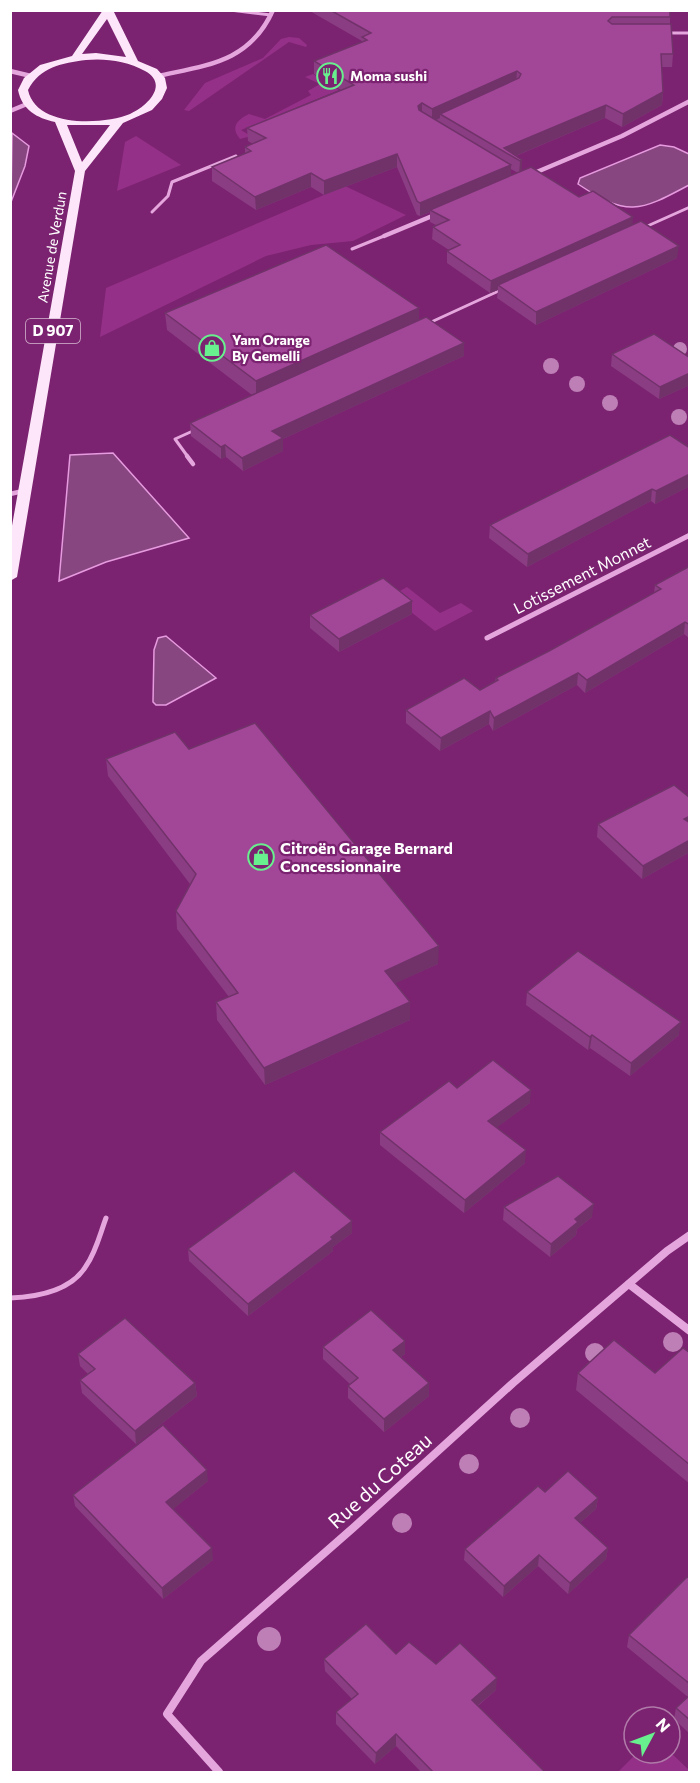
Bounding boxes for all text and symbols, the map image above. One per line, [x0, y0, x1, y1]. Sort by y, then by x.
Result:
restaurant icon: Moma sushi [315, 61, 345, 91]
place label: Moma sushi [350, 67, 427, 84]
street label: Avenue de Verdun [33, 190, 70, 304]
road number: D 907 [26, 319, 80, 343]
place label: Yam Orange By Gemelli [232, 331, 310, 364]
shop icon: Yam Orange By Gemelli [197, 333, 227, 363]
street label: Lotissement Monnet [510, 532, 654, 617]
place label: Citroën Garage Bernard Concessionnaire [280, 838, 453, 875]
shop icon: Citroën Garage Bernard Concessionnaire [246, 842, 276, 872]
street label: Rue du Coteau [323, 1427, 436, 1533]
north arrow [622, 1705, 682, 1765]
text: N [653, 1714, 675, 1736]

